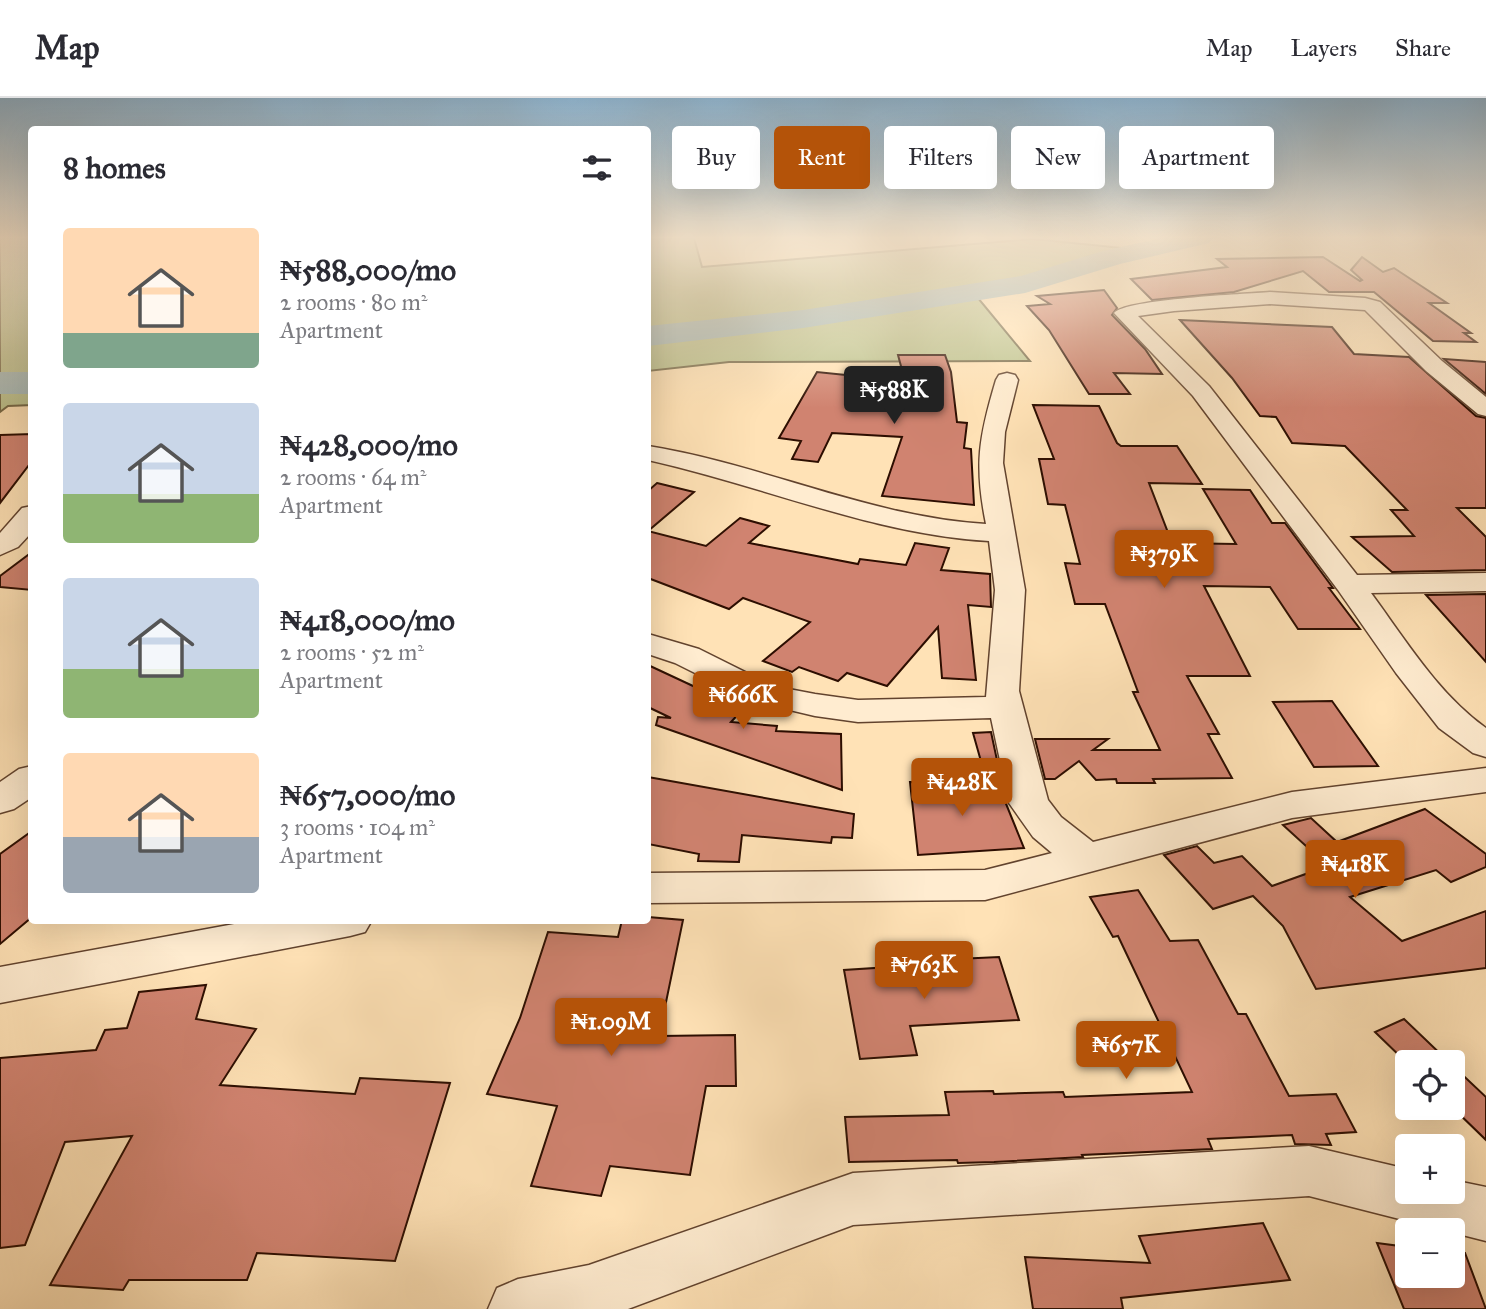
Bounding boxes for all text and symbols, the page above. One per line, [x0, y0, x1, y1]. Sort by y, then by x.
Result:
text: Map [35, 28, 99, 68]
text: Map [1206, 33, 1253, 63]
text: Layers [1291, 33, 1357, 63]
text: Share [1395, 33, 1451, 63]
chip: Buy [672, 126, 760, 189]
chip: Rent [774, 126, 870, 189]
chip: Filters [884, 126, 997, 189]
chip: New [1011, 126, 1105, 189]
chip: Apartment [1119, 126, 1274, 189]
icon: filters [578, 149, 616, 187]
text: 8 homes [63, 150, 166, 186]
text: ₦588,000/mo [280, 252, 456, 288]
icon: home [119, 256, 203, 340]
text: 2 rooms · 80 m² [280, 288, 427, 316]
text: Apartment [280, 316, 383, 344]
pin: ₦588K [845, 366, 943, 426]
text: ₦588K [860, 375, 928, 403]
text: ₦428,000/mo [280, 427, 458, 463]
icon: home [119, 431, 203, 515]
text: 2 rooms · 64 m² [280, 463, 426, 491]
text: Apartment [280, 491, 383, 519]
pin: ₦379K [1115, 531, 1213, 590]
text: ₦379K [1131, 539, 1197, 567]
text: ₦418,000/mo [280, 602, 455, 638]
icon: home [119, 606, 203, 690]
text: 2 rooms · 52 m² [280, 638, 424, 666]
text: Apartment [280, 666, 383, 694]
pin: ₦666K [694, 672, 792, 731]
text: ₦666K [709, 680, 777, 708]
pin: ₦428K [913, 758, 1011, 818]
text: ₦428K [927, 767, 997, 795]
text: ₦657,000/mo [280, 777, 455, 813]
icon: home [119, 781, 203, 865]
text: 3 rooms · 104 m² [280, 813, 435, 841]
pin: ₦418K [1306, 840, 1404, 900]
text: Apartment [280, 841, 383, 869]
text: ₦418K [1321, 849, 1389, 877]
pin: ₦763K [875, 942, 973, 1001]
text: ₦763K [891, 950, 957, 978]
pin: ₦1.09M [554, 998, 668, 1058]
text: ₦1.09M [571, 1007, 651, 1035]
pin: ₦657K [1077, 1021, 1175, 1081]
text: ₦657K [1092, 1030, 1160, 1058]
map controls [1395, 1050, 1465, 1288]
button: locate [1395, 1050, 1465, 1120]
button: + [1395, 1134, 1465, 1204]
button: − [1395, 1218, 1465, 1288]

